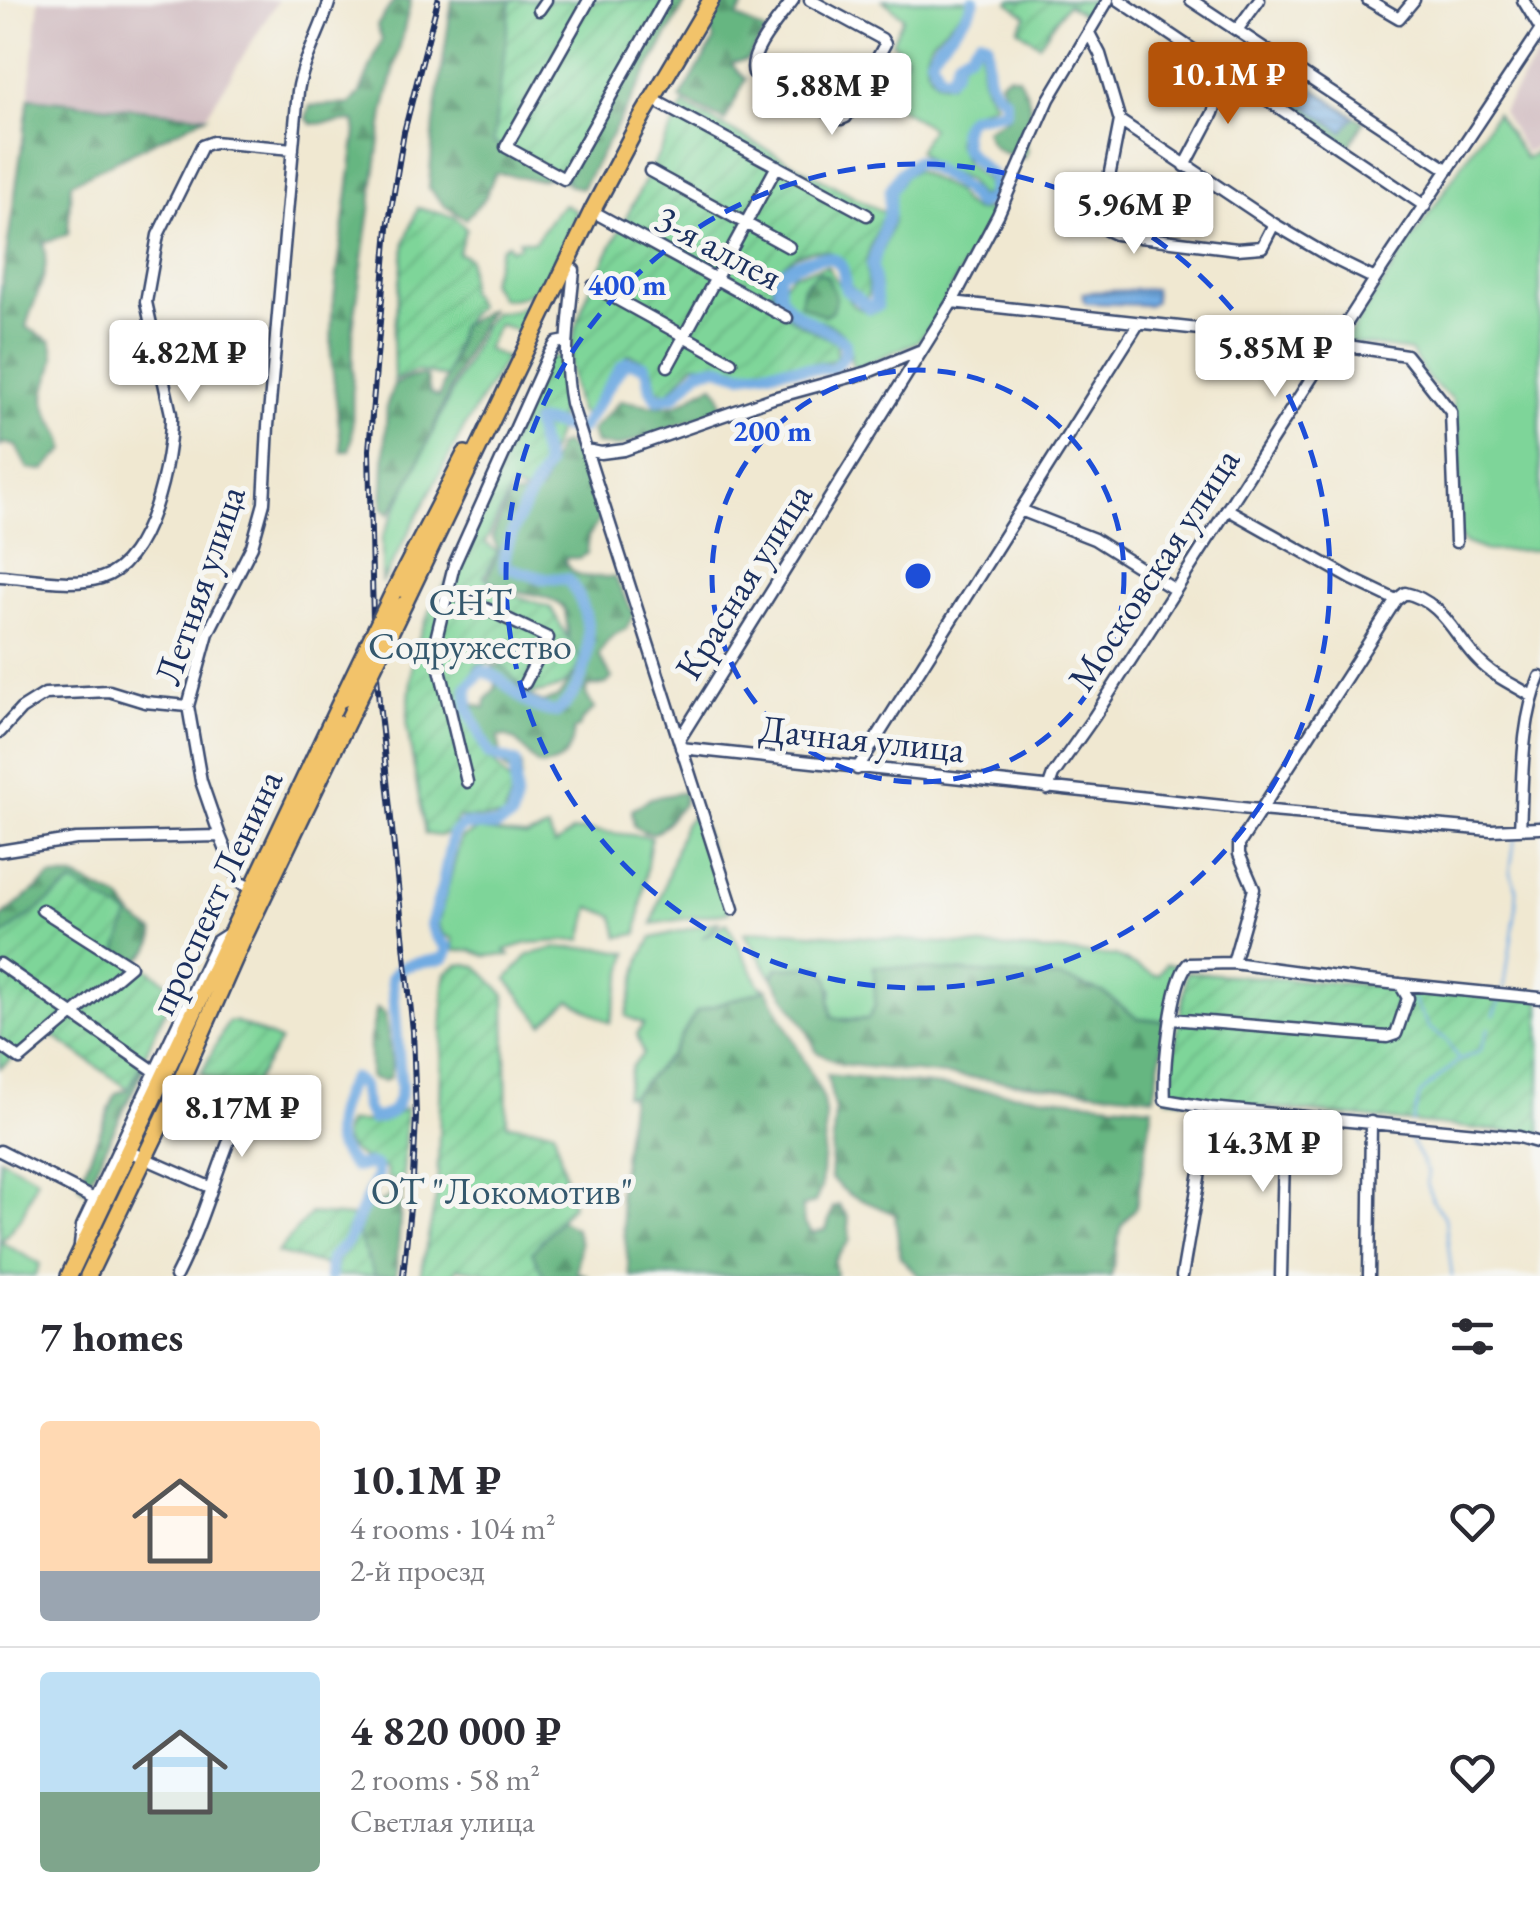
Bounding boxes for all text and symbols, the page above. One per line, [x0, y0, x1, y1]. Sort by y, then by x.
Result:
pin: 10.1M ₽ [1136, 42, 1320, 127]
pin: 5.88M ₽ [740, 53, 924, 138]
text: 10.1M ₽ [1170, 53, 1286, 95]
text: 5.88M ₽ [774, 64, 890, 106]
pin: 5.96M ₽ [1042, 172, 1226, 257]
text: 5.96M ₽ [1076, 183, 1192, 225]
street label: 3-я аллея [647, 193, 791, 301]
text: 400 m [588, 265, 666, 304]
pin: 5.85M ₽ [1183, 315, 1367, 400]
pin: 4.82M ₽ [97, 320, 281, 405]
text: 5.85M ₽ [1217, 326, 1333, 368]
text: 4.82M ₽ [131, 331, 247, 373]
text: 200 m [733, 411, 811, 450]
street label: Московская улица [1056, 437, 1250, 700]
street label: Красная улица [663, 473, 823, 688]
street label: Летняя улица [142, 478, 256, 691]
centre of rings [900, 558, 936, 594]
park label: СНТ Содружество [368, 577, 572, 670]
street label: Дачная улица [757, 703, 968, 773]
street label: проспект Ленина [137, 761, 293, 1022]
pin: 8.17M ₽ [150, 1075, 334, 1160]
text: 8.17M ₽ [184, 1086, 300, 1128]
pin: 14.3M ₽ [1171, 1110, 1355, 1195]
text: 14.3M ₽ [1205, 1121, 1321, 1163]
park label: ОТ "Локомотив" [371, 1166, 633, 1215]
text: 7 homes [40, 1309, 183, 1364]
icon: filters [1445, 1309, 1500, 1364]
text: 10.1M ₽ [350, 1452, 501, 1507]
icon: home [120, 1461, 240, 1581]
icon: heart [1445, 1494, 1500, 1549]
text: 4 rooms · 104 m² [350, 1507, 556, 1549]
text: 2-й проезд [350, 1549, 485, 1591]
text: 4 820 000 ₽ [350, 1703, 561, 1758]
icon: home [120, 1712, 240, 1832]
icon: heart [1445, 1745, 1500, 1800]
text: 2 rooms · 58 m² [350, 1758, 540, 1800]
text: Светлая улица [350, 1800, 535, 1842]

